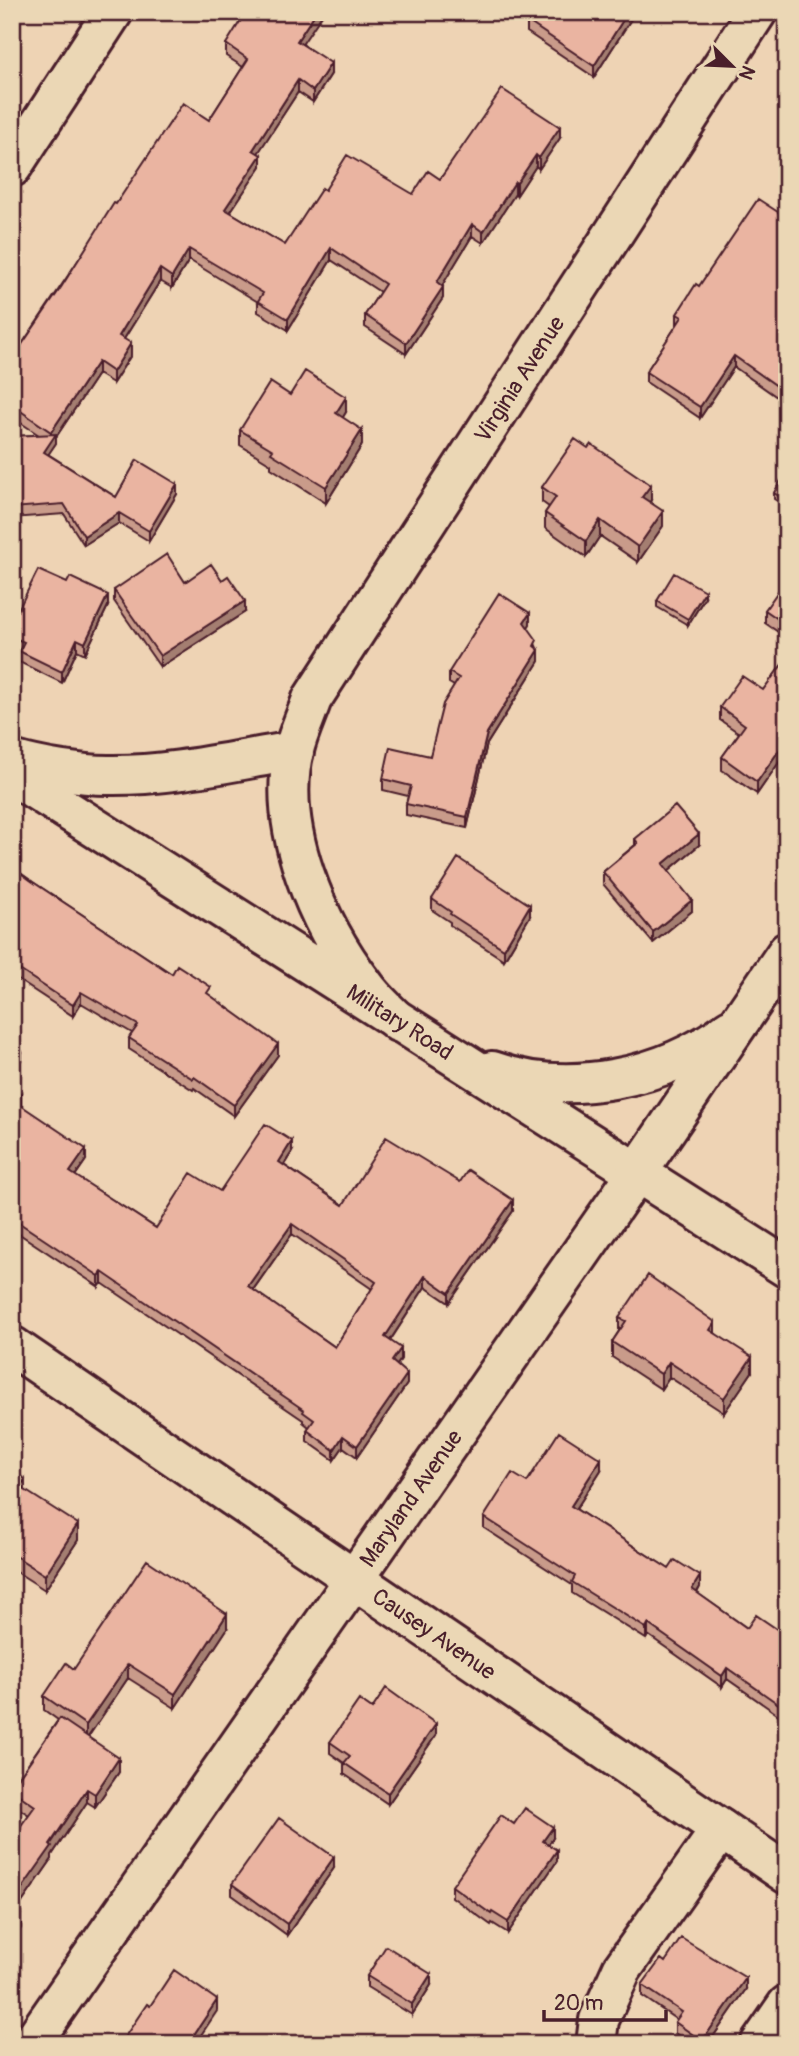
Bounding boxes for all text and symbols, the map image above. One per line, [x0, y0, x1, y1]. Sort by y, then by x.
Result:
north arrow [698, 32, 768, 102]
text: N [733, 62, 760, 83]
street label: Virginia Avenue [468, 310, 572, 448]
street label: Military Road [341, 978, 459, 1067]
street label: Maryland Avenue [353, 1423, 469, 1573]
street label: Causey Avenue [367, 1582, 502, 1687]
scale bar [544, 1979, 666, 2023]
text: 20 m [554, 1990, 603, 2017]

